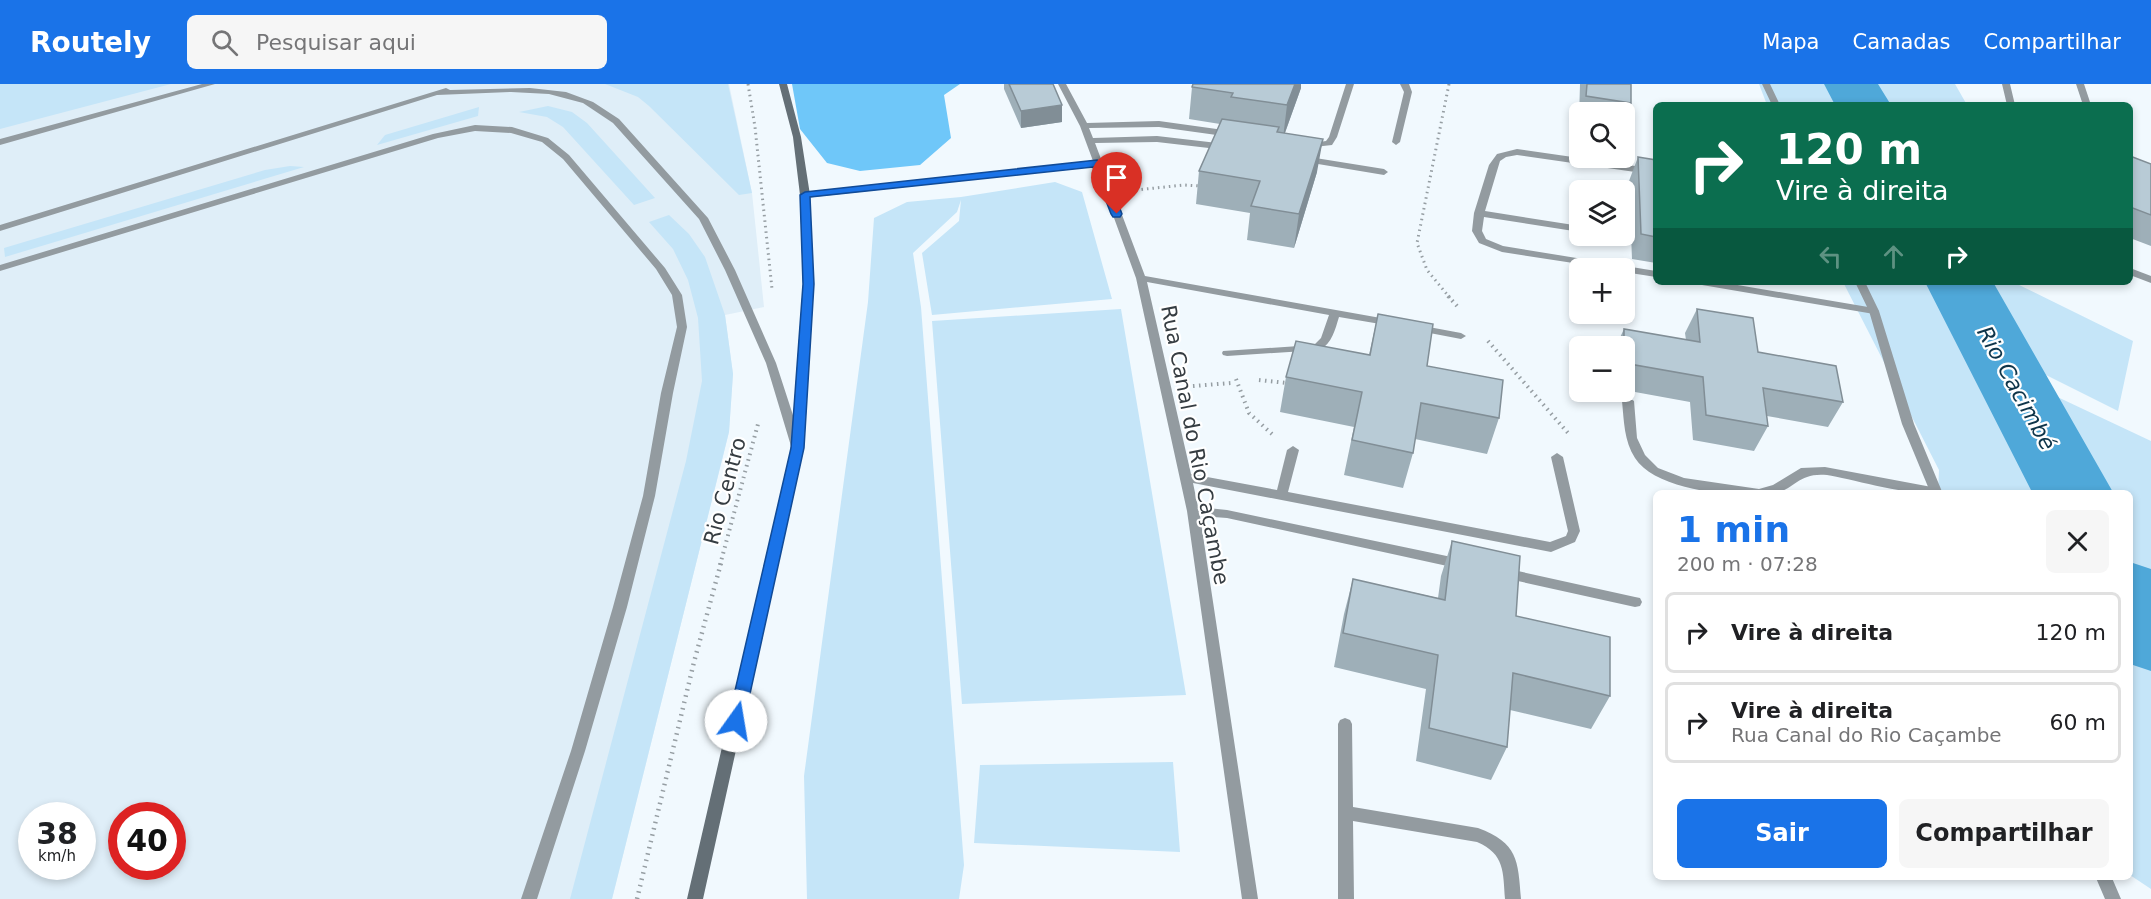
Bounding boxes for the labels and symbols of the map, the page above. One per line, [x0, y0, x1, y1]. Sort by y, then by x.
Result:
pin [1091, 152, 1142, 214]
street label: Rua Canal do Rio Caçambe [1156, 303, 1234, 587]
water label: Rio Cacimbé [1972, 322, 2061, 455]
street label: Rio Centro [699, 435, 751, 547]
position arrow [704, 689, 768, 753]
speed limit sign: 40 [108, 802, 186, 880]

